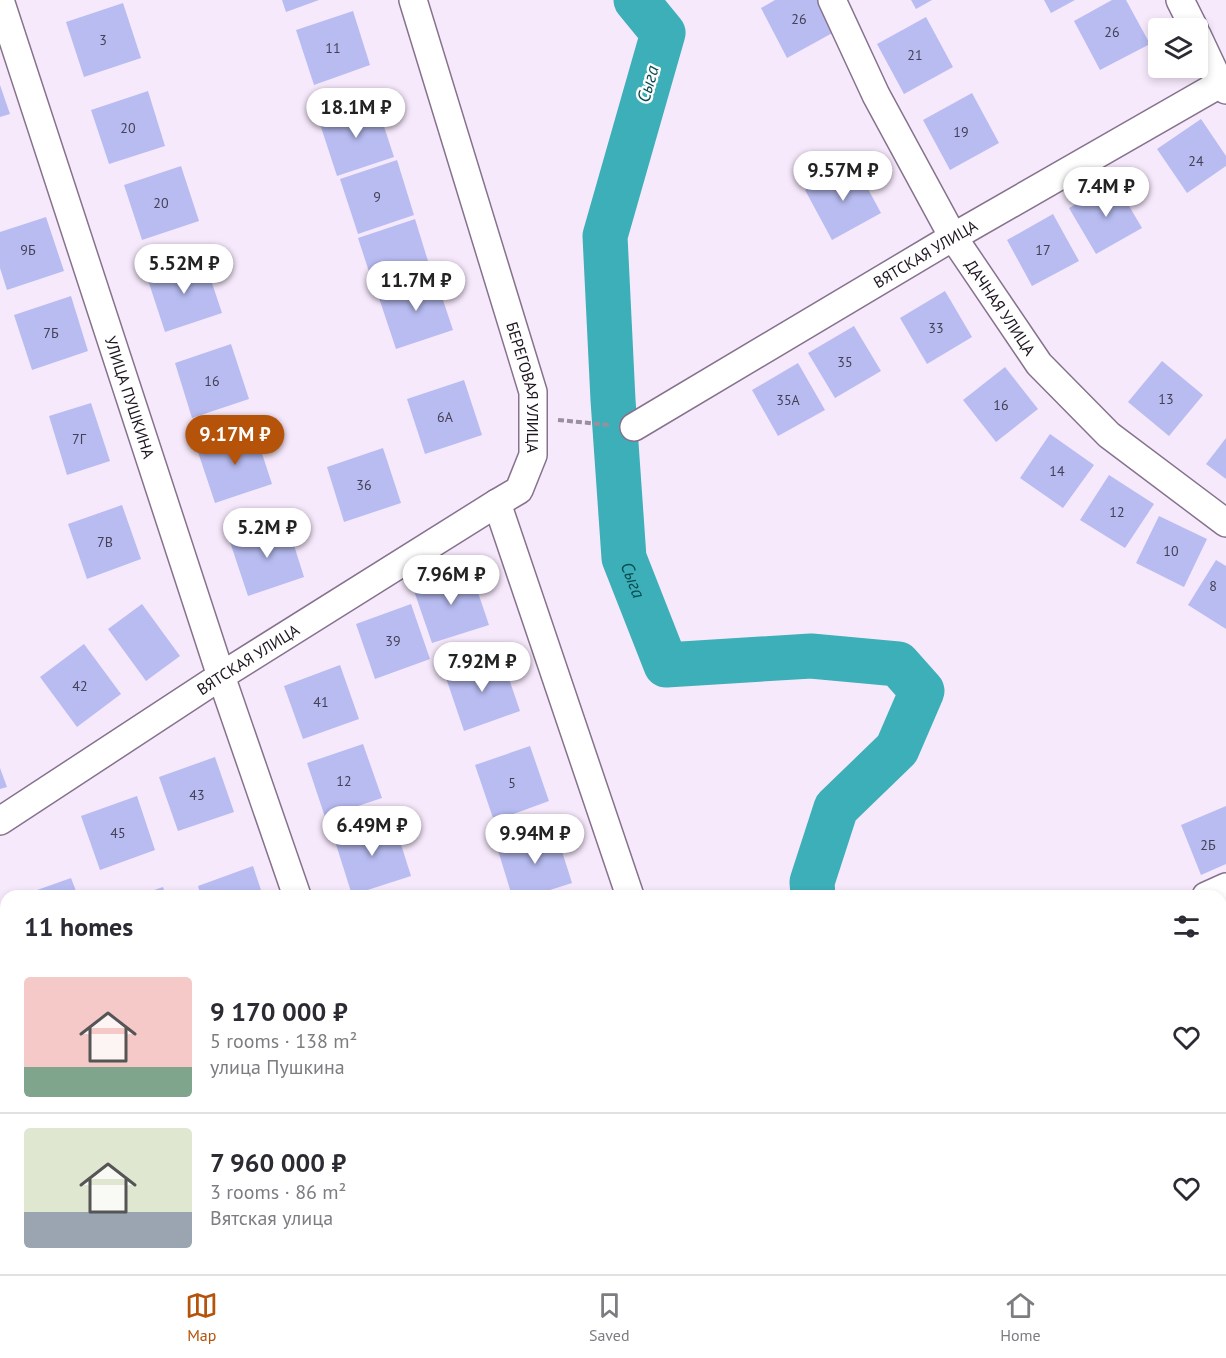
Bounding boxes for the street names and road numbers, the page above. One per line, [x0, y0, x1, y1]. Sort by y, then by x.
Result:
street label: ВЯТСКАЯ УЛИЦА [870, 215, 981, 292]
street label: ДАЧНАЯ УЛИЦА [961, 255, 1040, 359]
street label: БЕРЕГОВАЯ УЛИЦА [502, 319, 543, 454]
street label: УЛИЦА ПУШКИНА [101, 334, 159, 462]
street label: ВЯТСКАЯ УЛИЦА [193, 619, 303, 699]

